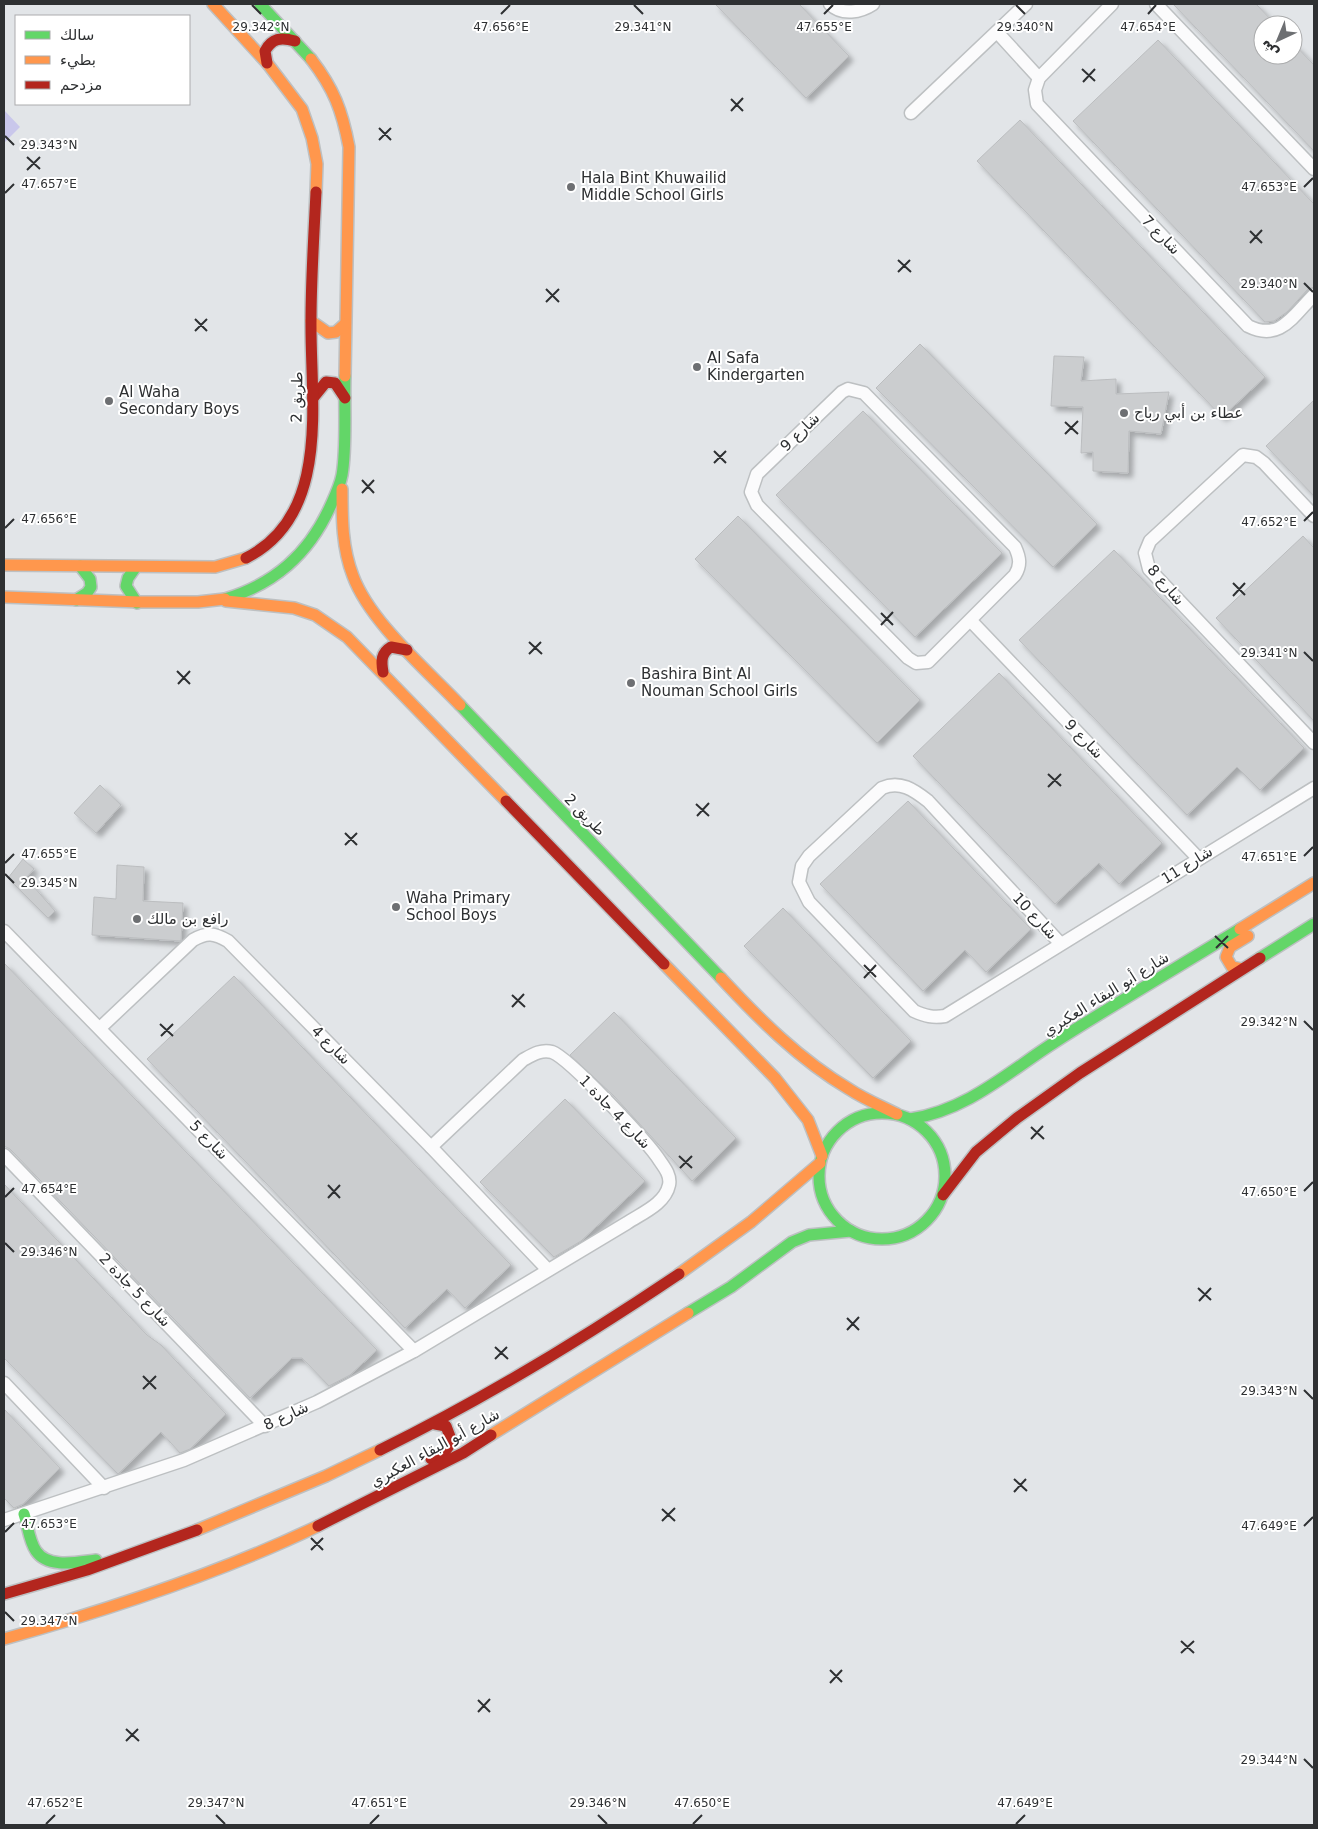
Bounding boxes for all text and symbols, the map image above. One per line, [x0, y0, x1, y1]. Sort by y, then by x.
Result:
legend [15, 15, 190, 105]
north arrow [1253, 15, 1303, 65]
text: 29.342°N [233, 20, 289, 34]
text: 47.656°E [473, 20, 529, 34]
text: 29.341°N [615, 20, 671, 34]
text: 47.655°E [796, 20, 852, 34]
text: 29.340°N [997, 20, 1053, 34]
text: 47.654°E [1120, 20, 1176, 34]
text: سالك [60, 26, 94, 44]
text: ش [1256, 37, 1281, 62]
text: بطيء [60, 51, 96, 70]
text: مزدحم [60, 76, 102, 94]
text: 29.343°N [21, 138, 77, 152]
place label: Hala Bint Khuwailid Middle School Girls [581, 169, 727, 204]
text: 47.657°E [21, 177, 77, 191]
text: 47.653°E [1241, 180, 1297, 194]
marker: Hala Bint Khuwailid Middle School Girls [565, 181, 577, 193]
street label: شارع 7 [1138, 212, 1184, 258]
text: 29.340°N [1241, 277, 1297, 291]
place label: Al Safa Kindergarten [707, 349, 805, 384]
marker: Al Safa Kindergarten [691, 361, 703, 373]
street label: طريق 2 [288, 371, 306, 423]
place label: Al Waha Secondary Boys [119, 383, 240, 418]
marker: Al Waha Secondary Boys [103, 395, 115, 407]
place label: عطاء بن أبي رباح [1134, 403, 1243, 423]
marker: عطاء بن أبي رباح [1118, 407, 1130, 419]
street label: شارع 9 [777, 409, 823, 455]
text: 47.656°E [21, 512, 77, 526]
text: 47.652°E [1241, 515, 1297, 529]
street label: شارع 8 [1144, 561, 1188, 609]
text: 29.341°N [1241, 646, 1297, 660]
place label: Bashira Bint Al Nouman School Girls [641, 665, 798, 700]
marker: Bashira Bint Al Nouman School Girls [625, 677, 637, 689]
street label: شارع 9 [1061, 716, 1107, 762]
street label: طريق 2 [561, 790, 609, 840]
street label: شارع 11 [1158, 842, 1216, 888]
text: 47.655°E [21, 847, 77, 861]
text: 47.651°E [1241, 850, 1297, 864]
text: 29.345°N [21, 876, 77, 890]
place label: Waha Primary School Boys [406, 889, 511, 924]
street label: شارع 10 [1009, 889, 1061, 943]
marker: Waha Primary School Boys [390, 901, 402, 913]
place label: رافع بن مالك [147, 910, 229, 928]
marker: رافع بن مالك [131, 913, 143, 925]
street label: شارع أبو البقاء العكبري [1039, 947, 1173, 1041]
text: 29.342°N [1241, 1015, 1297, 1029]
street label: شارع 4 [308, 1022, 354, 1068]
street label: شارع 4 جادة 1 [575, 1072, 655, 1152]
street label: شارع 5 [186, 1117, 232, 1163]
text: 47.654°E [21, 1182, 77, 1196]
text: 47.650°E [1241, 1185, 1297, 1199]
text: 29.346°N [21, 1245, 77, 1259]
street label: شارع 5 جادة 2 [95, 1250, 175, 1330]
text: 29.343°N [1241, 1384, 1297, 1398]
street label: شارع 8 [261, 1398, 311, 1434]
street label: شارع أبو البقاء العكبري [367, 1404, 503, 1492]
text: 47.653°E [21, 1517, 77, 1531]
text: 47.649°E [1241, 1519, 1297, 1533]
text: 29.347°N [21, 1614, 77, 1628]
text: 29.344°N [1241, 1753, 1297, 1767]
text: 47.652°E [27, 1796, 83, 1810]
text: 29.347°N [188, 1796, 244, 1810]
text: 47.651°E [351, 1796, 407, 1810]
text: 29.346°N [570, 1796, 626, 1810]
text: 47.650°E [674, 1796, 730, 1810]
text: 47.649°E [997, 1796, 1053, 1810]

